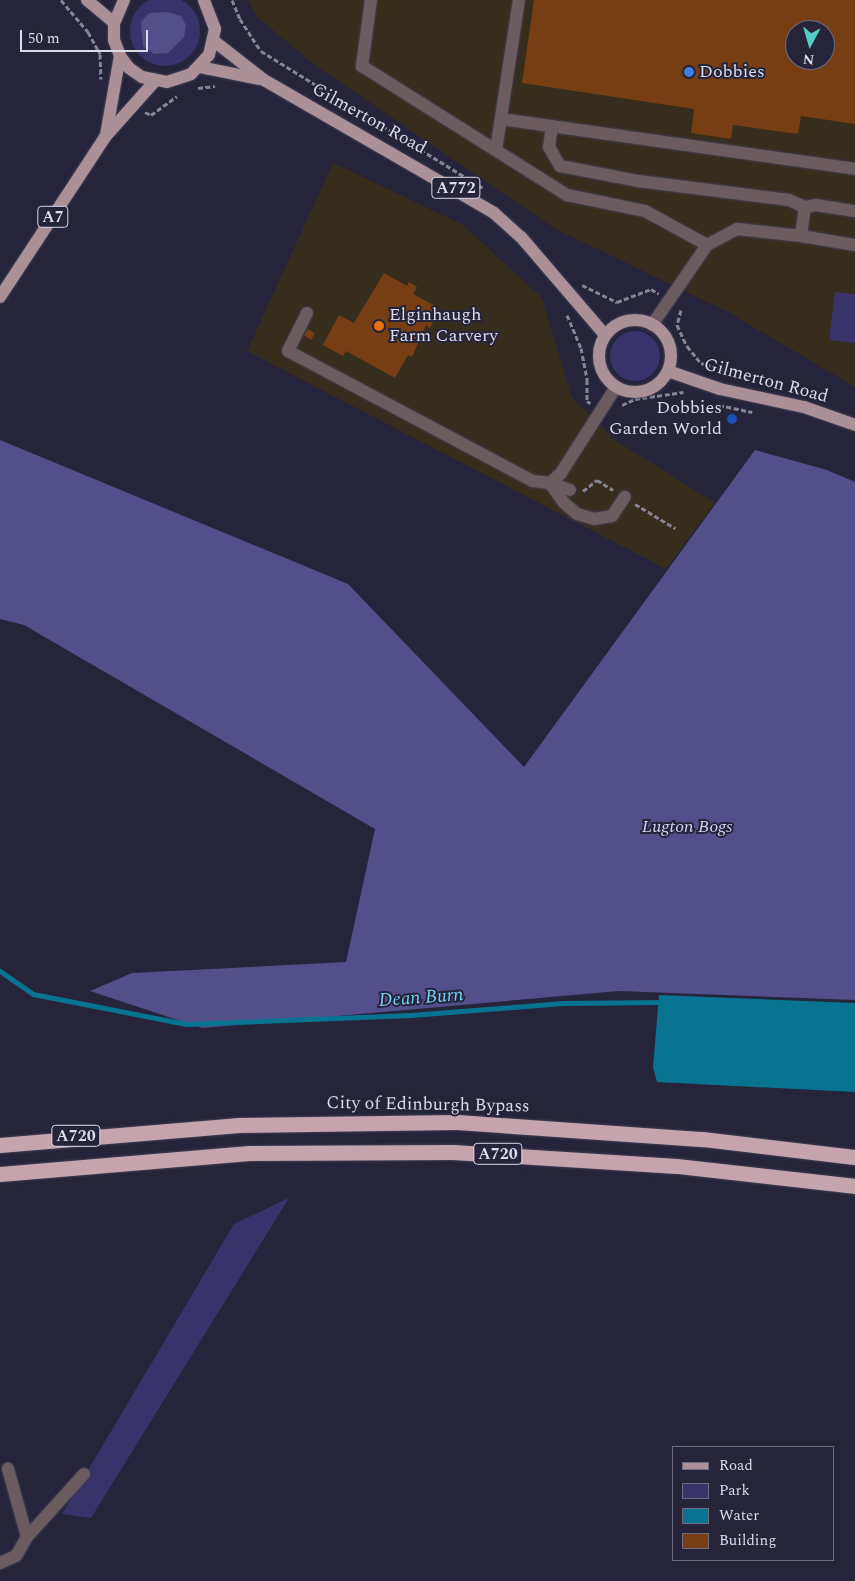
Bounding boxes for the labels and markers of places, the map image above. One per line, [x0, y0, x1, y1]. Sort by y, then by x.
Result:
place label: Dobbies [699, 61, 765, 83]
marker: Dobbies [683, 66, 695, 78]
place label: Elginhaugh Farm Carvery [389, 305, 498, 348]
marker: Elginhaugh Farm Carvery [373, 320, 385, 332]
place label: Dobbies Garden World [609, 398, 722, 440]
marker: Dobbies Garden World [726, 413, 738, 425]

